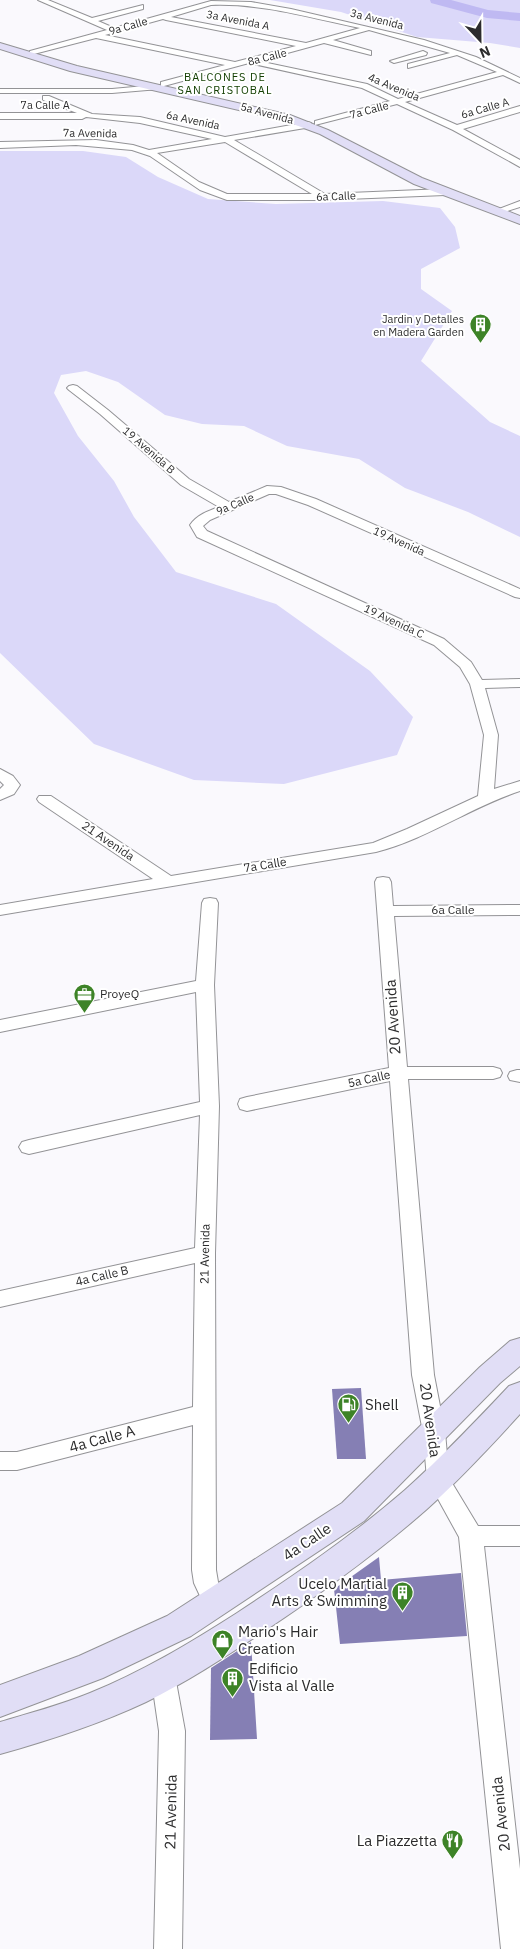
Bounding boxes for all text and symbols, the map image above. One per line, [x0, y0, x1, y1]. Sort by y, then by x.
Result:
street label: 3a Avenida [349, 6, 405, 32]
street label: 3a Avenida A [205, 7, 271, 33]
street label: 9a Calle [107, 14, 149, 38]
north arrow [455, 15, 505, 65]
text: N [477, 42, 493, 62]
street label: 8a Calle [246, 45, 288, 69]
district label: BALCONES DE SAN CRISTOBAL [178, 70, 272, 97]
street label: 4a Avenida [366, 70, 422, 104]
street label: 6a Calle A [459, 94, 511, 122]
street label: 7a Calle A [20, 98, 70, 112]
street label: 7a Calle [348, 98, 390, 122]
street label: 5a Avenida [239, 99, 295, 127]
street label: 6a Avenida [165, 107, 221, 133]
street label: 7a Avenida [63, 126, 118, 140]
street label: 6a Calle [316, 188, 356, 204]
place label: Jardin y Detalles en Madera Garden [373, 312, 464, 339]
building icon: Jardin y Detalles en Madera Garden [468, 313, 492, 344]
street label: 19 Avenida B [120, 423, 178, 477]
street label: 9a Calle [214, 490, 256, 518]
street label: 19 Avenida [371, 523, 427, 559]
street label: 19 Avenida C [362, 601, 426, 641]
street label: 21 Avenida [79, 818, 138, 864]
street label: 7a Calle [242, 854, 288, 875]
street label: 6a Calle [431, 902, 475, 917]
street label: 20 Avenida [380, 979, 405, 1055]
office icon: ProyeQ [72, 982, 96, 1013]
place label: ProyeQ [100, 986, 139, 1001]
street label: 5a Calle [346, 1067, 392, 1090]
street label: 21 Avenida [196, 1223, 213, 1284]
street label: 4a Calle B [74, 1262, 130, 1289]
street label: 20 Avenida [416, 1381, 445, 1459]
fuel station icon: Shell [337, 1393, 361, 1424]
place label: Shell [365, 1395, 399, 1414]
street label: 4a Calle A [67, 1421, 137, 1456]
street label: 4a Calle [279, 1519, 335, 1565]
place label: Ucelo Martial Arts & Swimming [271, 1574, 387, 1610]
building icon: Ucelo Martial Arts & Swimming [391, 1581, 415, 1612]
place label: Mario's Hair Creation [238, 1622, 318, 1658]
shop icon: Mario's Hair Creation [210, 1629, 234, 1660]
place label: Edificio Vista al Valle [249, 1659, 335, 1695]
building icon: Edificio Vista al Valle [221, 1666, 245, 1697]
street label: 21 Avenida [160, 1774, 181, 1850]
street label: 20 Avenida [487, 1776, 514, 1853]
restaurant icon: La Piazzetta [441, 1829, 465, 1860]
place label: La Piazzetta [357, 1831, 437, 1850]

